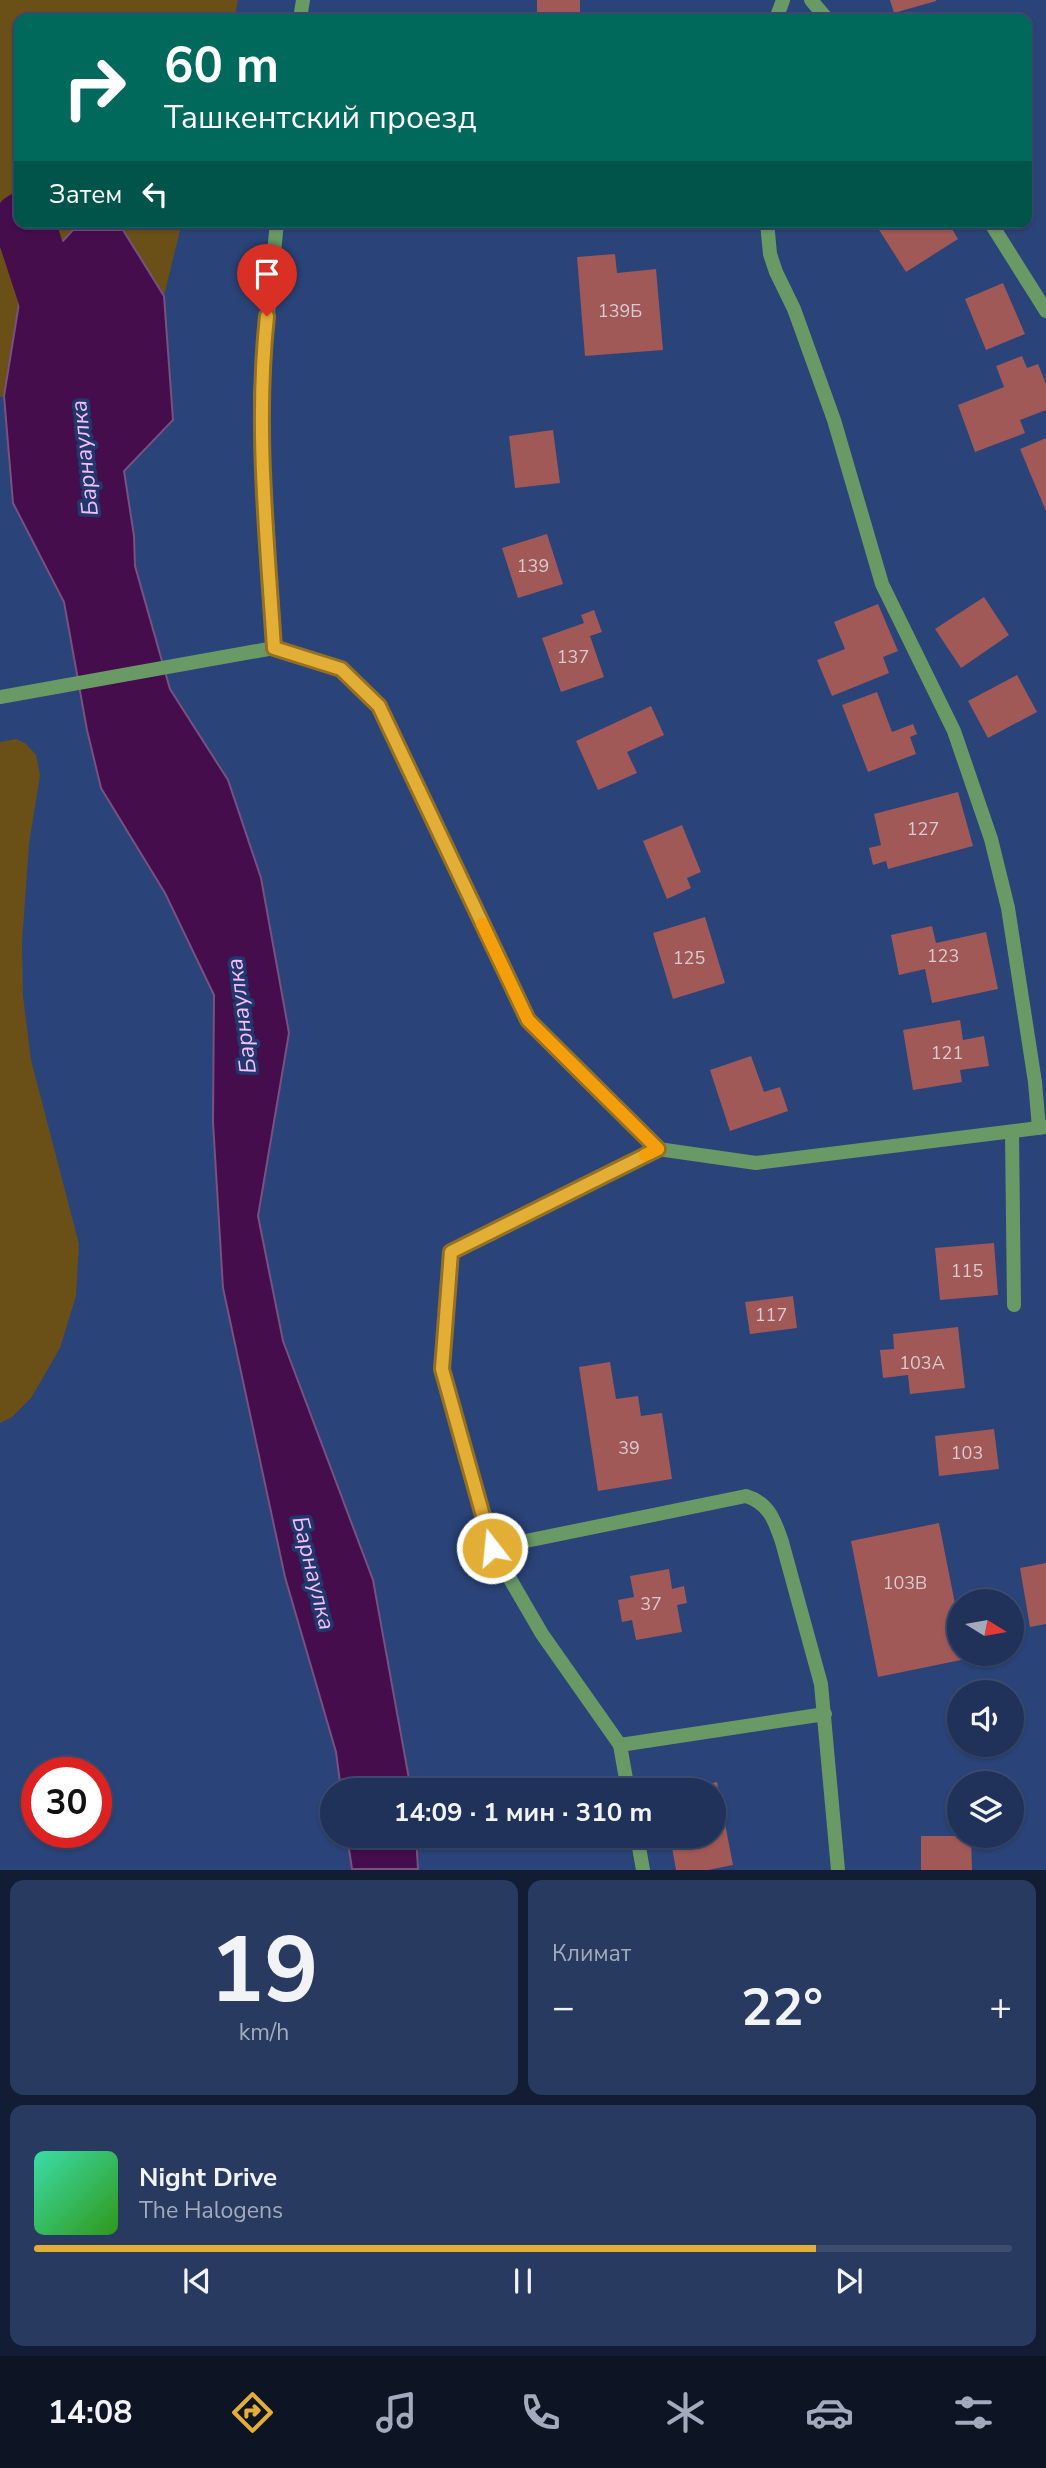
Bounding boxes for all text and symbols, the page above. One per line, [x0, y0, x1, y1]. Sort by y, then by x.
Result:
text: 60 m [164, 32, 279, 99]
icon: right [49, 42, 140, 133]
text: Ташкентский проезд [164, 96, 477, 139]
icon: left [136, 175, 174, 213]
text: Затем [49, 177, 122, 212]
pin [237, 244, 297, 316]
icon: arrive [248, 255, 286, 293]
house number: 139Б [598, 299, 642, 323]
water label: Барнаулка [63, 399, 106, 517]
house number: 139 [517, 554, 549, 578]
house number: 137 [557, 645, 589, 669]
house number: 127 [907, 817, 939, 841]
house number: 123 [927, 944, 959, 968]
house number: 125 [673, 946, 705, 970]
water label: Барнаулка [219, 956, 264, 1075]
house number: 121 [931, 1041, 963, 1065]
house number: 115 [951, 1259, 983, 1283]
house number: 117 [755, 1303, 787, 1327]
house number: 103А [899, 1351, 945, 1375]
house number: 39 [618, 1436, 640, 1460]
house number: 103 [951, 1441, 983, 1465]
position arrow [455, 1511, 529, 1585]
water label: Барнаулка [284, 1513, 343, 1633]
house number: 103В [883, 1571, 927, 1595]
north arrow [947, 1589, 1024, 1666]
map controls [947, 1589, 1024, 1848]
house number: 37 [640, 1592, 662, 1616]
button: sound [947, 1680, 1024, 1757]
speed limit sign: 30 [21, 1757, 112, 1848]
button: layers [947, 1771, 1024, 1848]
text: 14:09 · 1 мин · 310 m [394, 1795, 652, 1830]
text: 19 [209, 1909, 319, 2033]
text: Климат [552, 1938, 631, 1969]
text: 22° [741, 1972, 823, 2043]
text: − [552, 1982, 575, 2033]
text: + [989, 1982, 1012, 2033]
text: km/h [239, 2017, 289, 2048]
text: Night Drive [139, 2160, 277, 2195]
text: The Halogens [139, 2195, 283, 2226]
icon: previous [178, 2262, 216, 2300]
icon: pause [504, 2262, 542, 2300]
icon: next [830, 2262, 868, 2300]
icon: directions [228, 2388, 277, 2437]
icon: music [372, 2388, 421, 2437]
icon: phone [516, 2388, 565, 2437]
icon: climate [661, 2388, 710, 2437]
icon: car [805, 2388, 854, 2437]
icon: filters [949, 2388, 998, 2437]
text: 14:08 [48, 2391, 132, 2434]

